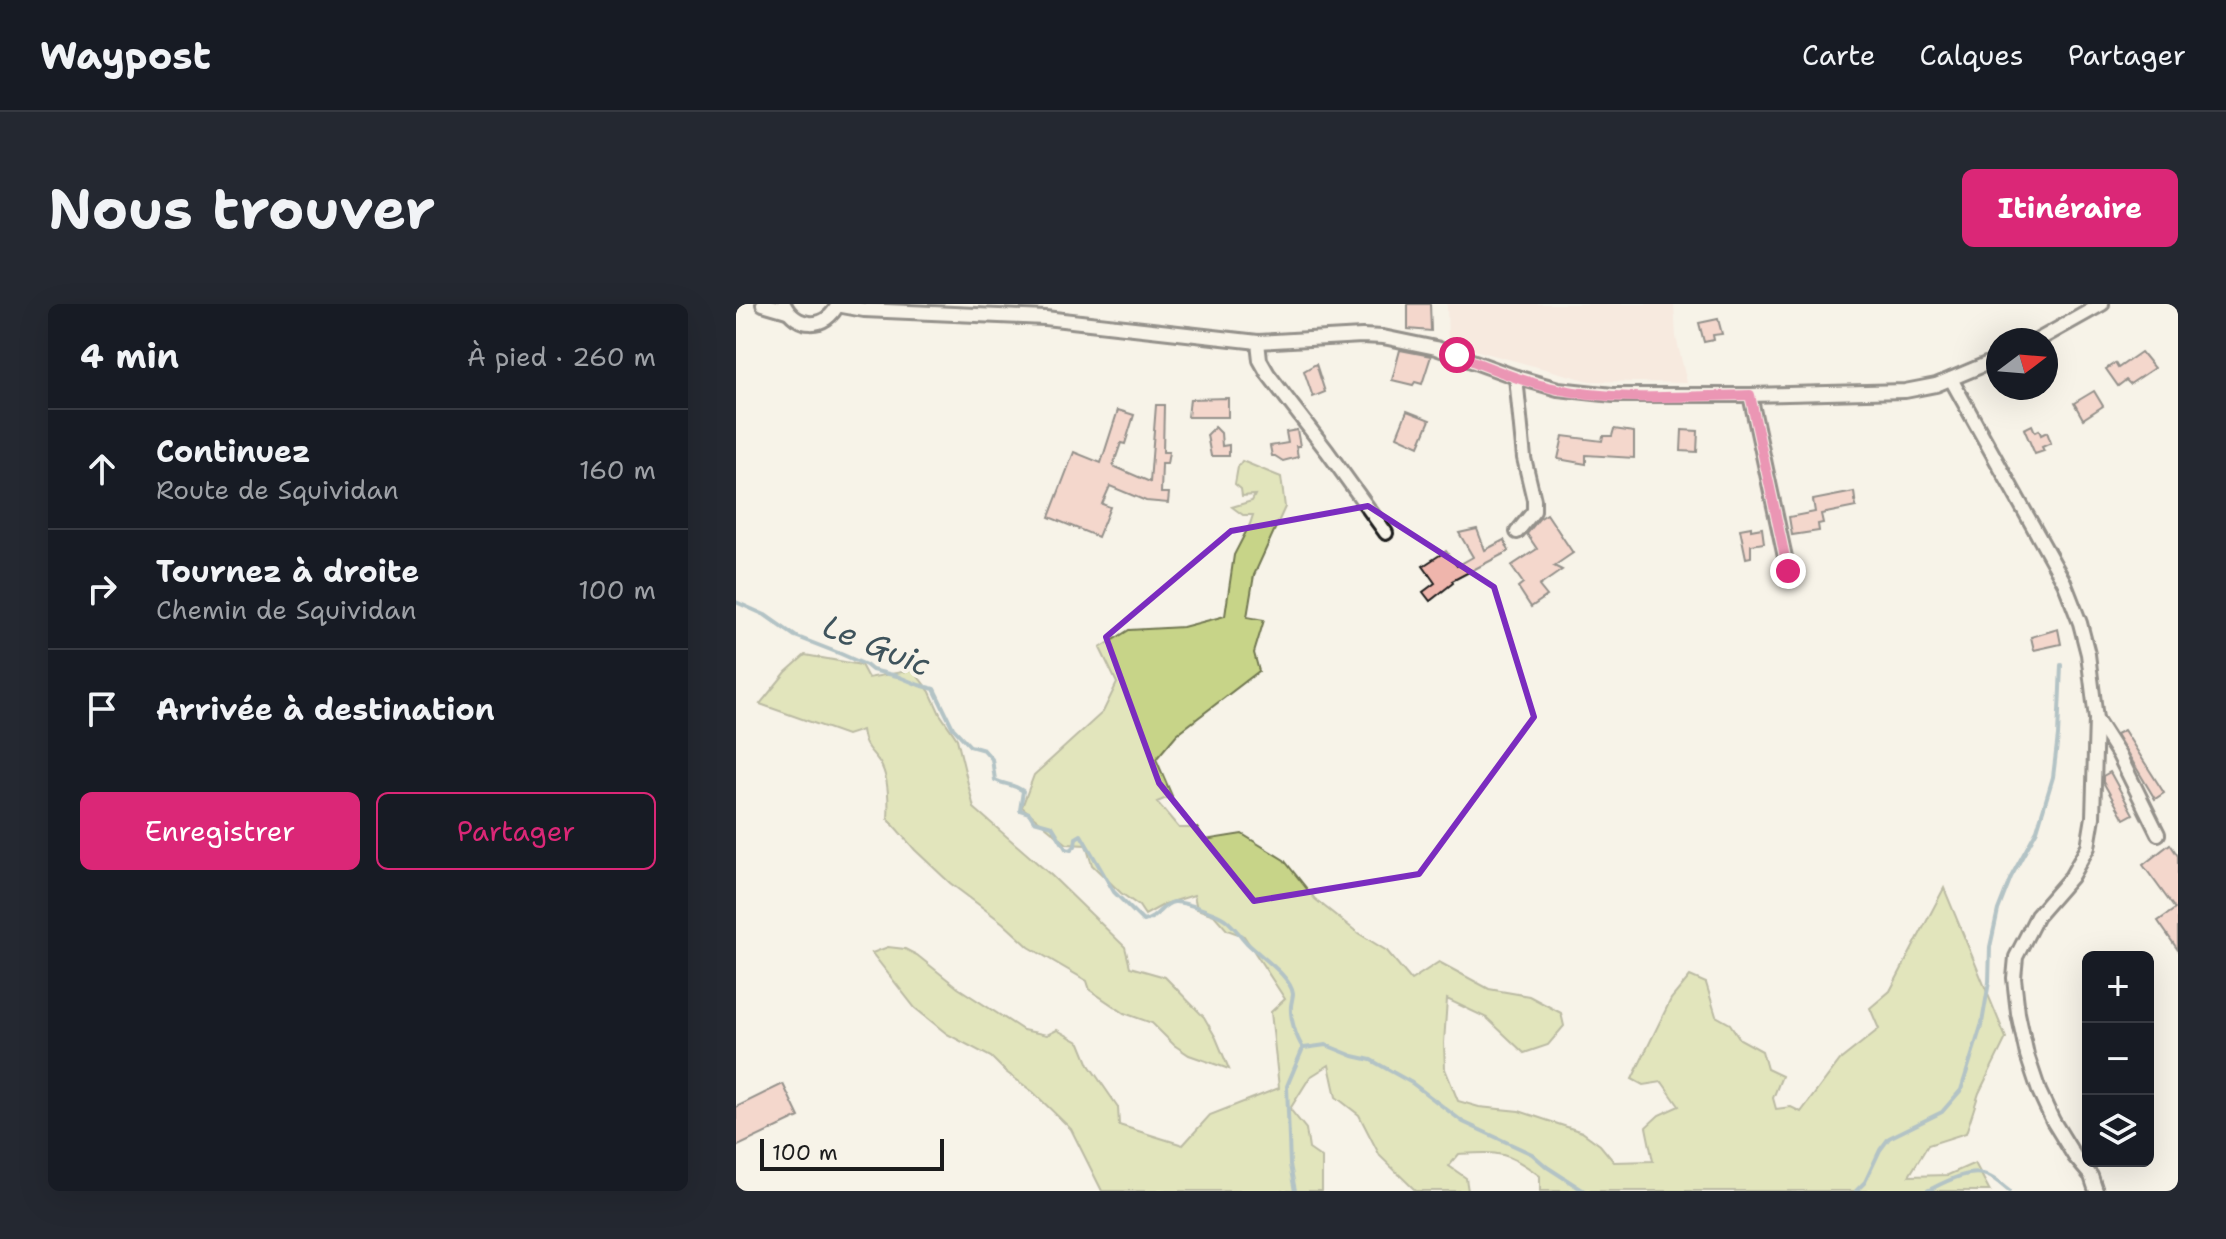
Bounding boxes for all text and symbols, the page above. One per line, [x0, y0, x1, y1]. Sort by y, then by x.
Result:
text: Waypost [40, 30, 211, 81]
text: Carte [1802, 36, 1875, 74]
text: Calques [1919, 36, 2024, 74]
text: Partager [2068, 36, 2186, 74]
button: Itinéraire [1962, 169, 2178, 247]
text: Nous trouver [48, 171, 435, 246]
north arrow [1986, 328, 2058, 400]
text: 4 min [80, 333, 179, 379]
route start [1439, 337, 1475, 373]
text: À pied · 260 m [467, 339, 656, 374]
text: Continuez [156, 431, 311, 472]
icon: ahead [80, 447, 124, 491]
text: 160 m [579, 452, 656, 487]
text: Route de Squividan [156, 472, 399, 507]
text: Tournez à droite [156, 551, 419, 592]
route end [1770, 553, 1806, 589]
icon: right [80, 567, 124, 611]
text: 100 m [578, 572, 656, 607]
text: Chemin de Squividan [156, 592, 416, 627]
water label: Le Guic [817, 604, 937, 686]
icon: arrive [80, 687, 124, 731]
text: Arrivée à destination [156, 689, 495, 730]
button: Enregistrer [80, 792, 360, 870]
button: Partager [376, 792, 656, 870]
map controls [2082, 951, 2154, 1167]
button: + [2082, 951, 2154, 1023]
button: − [2082, 1023, 2154, 1095]
button: layers [2082, 1095, 2154, 1167]
scale bar [760, 1135, 944, 1171]
text: 100 m [772, 1138, 838, 1167]

